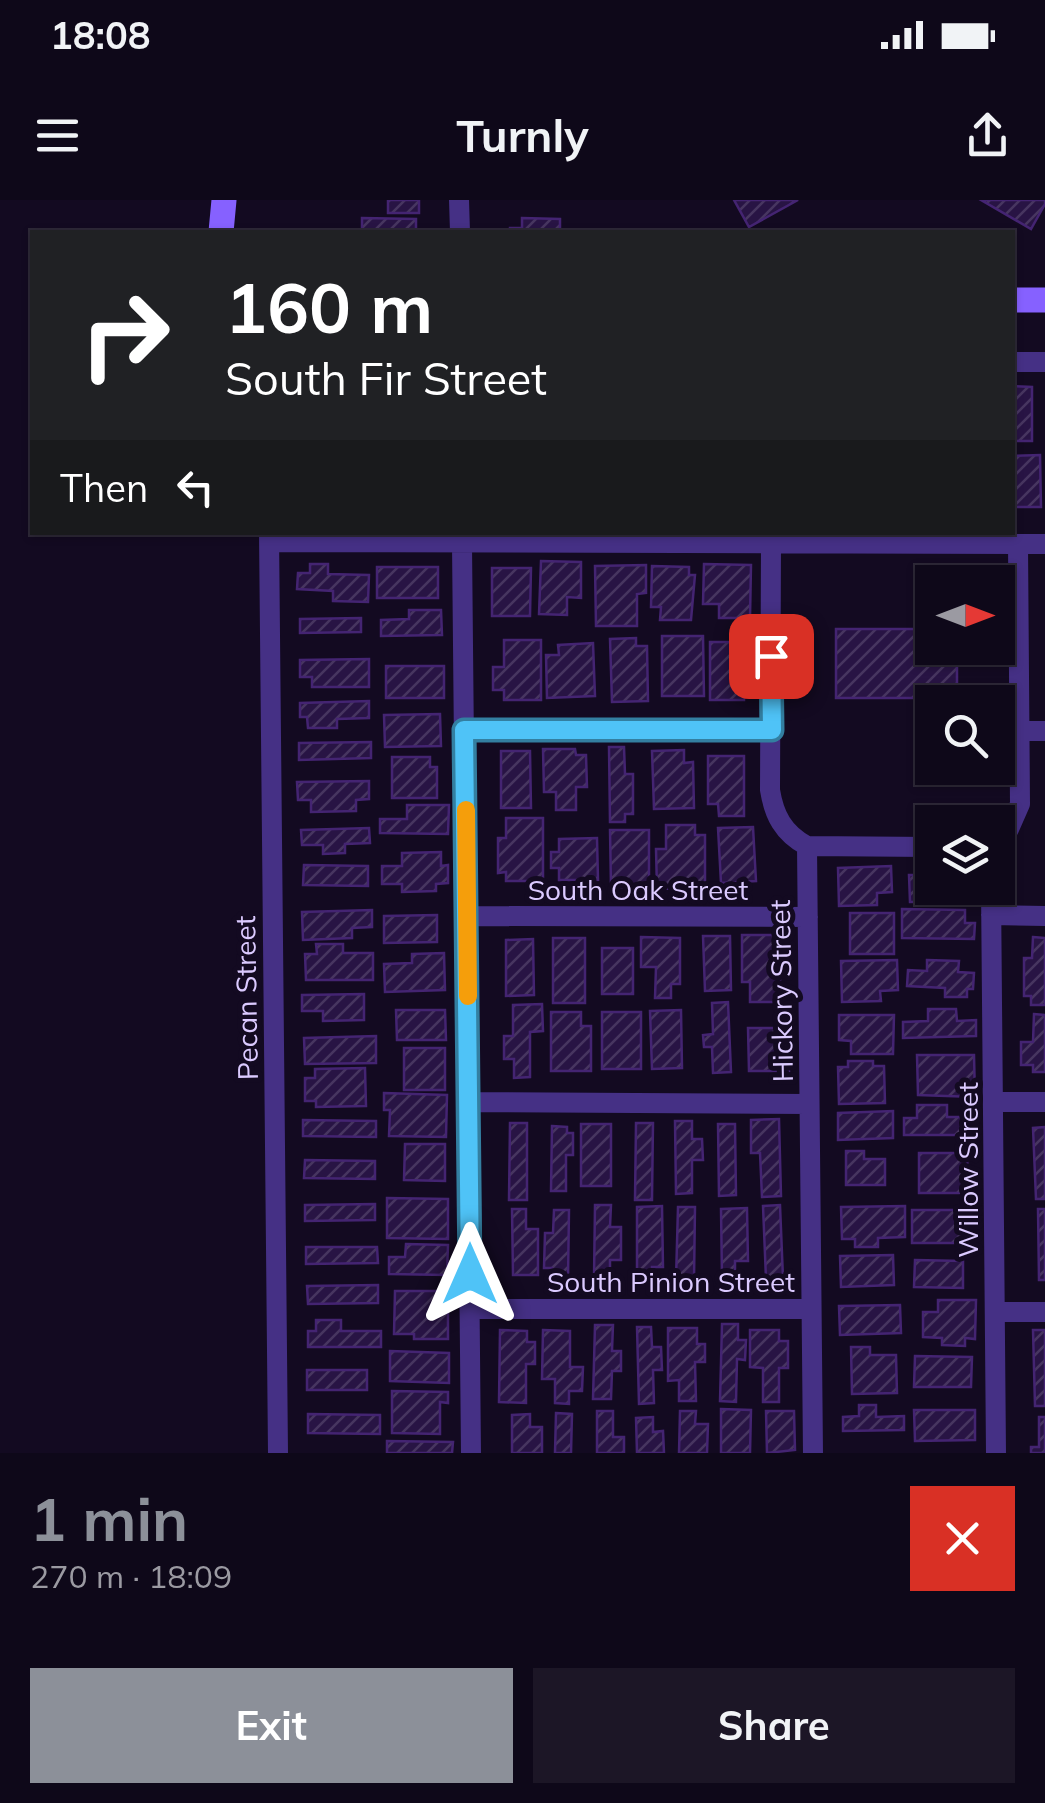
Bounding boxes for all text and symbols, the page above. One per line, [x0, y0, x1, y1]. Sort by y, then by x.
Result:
text: 18:08 [50, 11, 151, 59]
text: Turnly [456, 107, 589, 163]
icon: menu [30, 108, 85, 163]
icon: share [960, 108, 1015, 163]
text: 160 m [225, 263, 433, 351]
icon: right [60, 270, 190, 400]
text: South Fir Street [225, 350, 547, 406]
icon: left [168, 460, 223, 515]
text: Then [60, 464, 148, 512]
north arrow [915, 565, 1015, 665]
map controls [915, 565, 1015, 905]
pin [729, 614, 814, 699]
icon: arrive [744, 629, 799, 684]
button: search [915, 685, 1015, 785]
button: layers [915, 805, 1015, 905]
street label: South Oak Street [528, 872, 749, 907]
street label: Hickory Street [762, 899, 800, 1083]
street label: Pecan Street [227, 915, 265, 1081]
street label: Willow Street [950, 1082, 985, 1258]
position arrow [418, 1222, 522, 1326]
street label: South Pinion Street [547, 1264, 795, 1299]
text: 1 min [30, 1481, 188, 1556]
button: close [910, 1486, 1015, 1591]
text: 270 m · 18:09 [30, 1556, 232, 1596]
button: Exit [30, 1668, 513, 1783]
button: Share [533, 1668, 1015, 1783]

